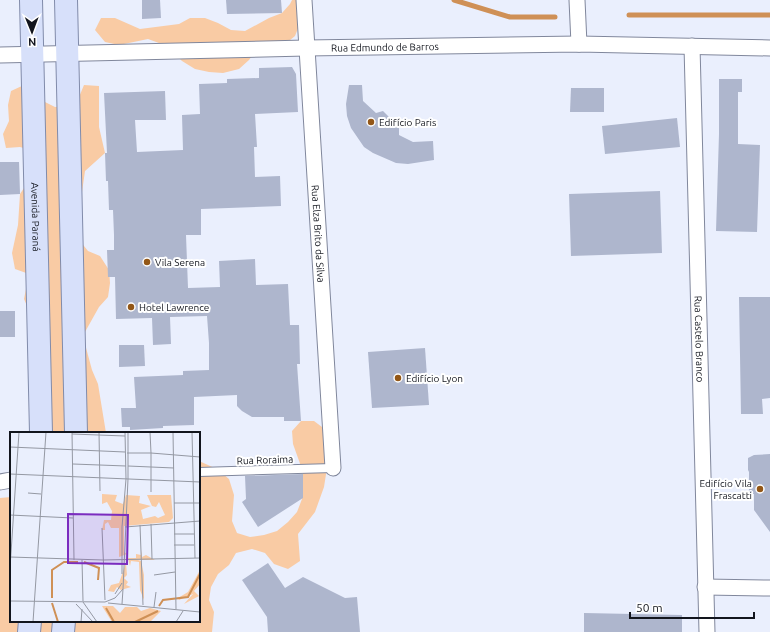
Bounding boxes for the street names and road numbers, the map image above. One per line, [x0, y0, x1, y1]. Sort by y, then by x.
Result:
street label: Rua Edmundo de Barros [331, 41, 439, 53]
street label: Avenida Paraná [30, 182, 42, 252]
street label: Rua Elza Brito da Silva [310, 184, 327, 283]
street label: Rua Castelo Branco [693, 295, 706, 383]
street label: Rua Roraima [237, 454, 293, 466]

